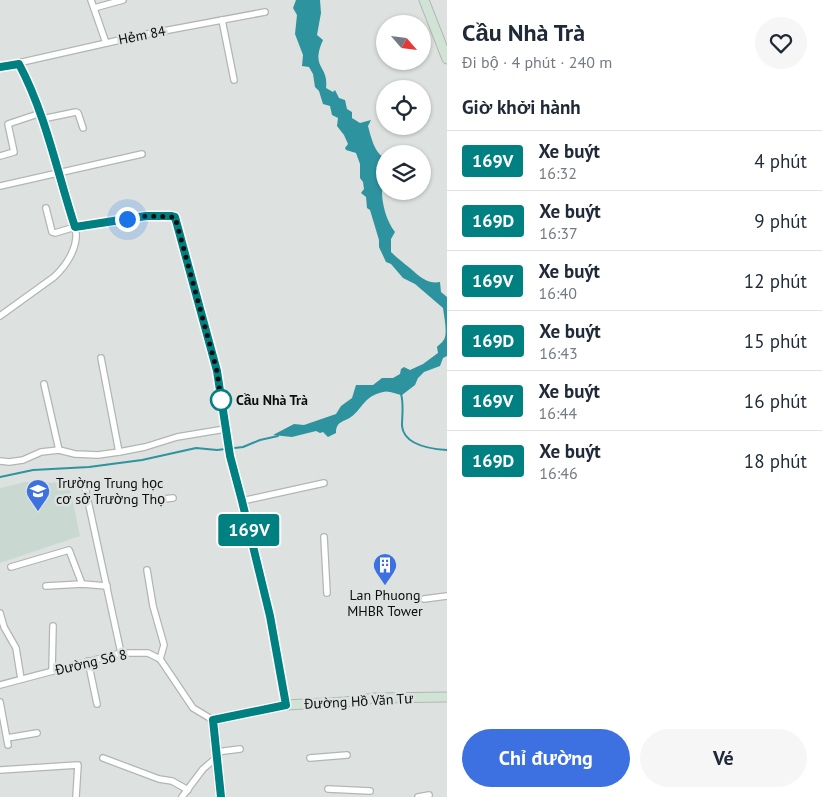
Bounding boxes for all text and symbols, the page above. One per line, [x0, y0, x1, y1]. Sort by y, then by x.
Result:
north arrow [376, 15, 431, 70]
map controls [376, 15, 431, 200]
text: Cầu Nhà Trà [462, 17, 585, 48]
button: heart [755, 17, 807, 69]
street label: Hẻm 84 [117, 22, 167, 48]
text: Đi bộ · 4 phút · 240 m [462, 52, 612, 72]
button: locate [376, 80, 431, 135]
text: Giờ khởi hành [462, 95, 581, 119]
text: Xe buýt [538, 139, 600, 163]
button: layers [376, 145, 431, 200]
text: 169V [472, 149, 513, 172]
text: 4 phút [754, 149, 807, 173]
text: 16:32 [538, 163, 577, 183]
text: Xe buýt [539, 199, 601, 223]
your location [115, 207, 140, 232]
text: 169D [472, 209, 514, 232]
text: 9 phút [754, 209, 807, 233]
text: 16:37 [539, 223, 578, 243]
text: Xe buýt [538, 259, 600, 283]
text: 169V [472, 269, 513, 292]
text: 12 phút [744, 269, 807, 293]
text: 16:40 [538, 283, 577, 303]
text: Xe buýt [539, 319, 601, 343]
text: 169D [472, 329, 514, 352]
text: 15 phút [744, 329, 807, 353]
text: 16:43 [539, 343, 578, 363]
text: Xe buýt [538, 379, 600, 403]
marker: Cầu Nhà Trà [210, 389, 232, 411]
text: 169V [472, 389, 513, 412]
text: 16 phút [744, 389, 807, 413]
place label: Cầu Nhà Trà [236, 391, 308, 409]
text: 16:44 [538, 403, 577, 423]
text: Xe buýt [539, 439, 601, 463]
text: 169D [472, 449, 514, 472]
text: 18 phút [744, 449, 807, 473]
text: 16:46 [539, 463, 578, 483]
place label: Trường Trung học cơ sở Trường Thọ [56, 474, 165, 508]
school or university icon: Trường Trung học cơ sở Trường Thọ [25, 478, 51, 512]
line badge: 169V [214, 514, 284, 546]
text: 169V [228, 518, 270, 541]
building icon: Lan Phuong MHBR Tower [372, 552, 398, 586]
place label: Lan Phuong MHBR Tower [347, 586, 423, 620]
street label: Đường Số 8 [52, 645, 129, 679]
street label: Đường Hồ Văn Tư [303, 689, 414, 713]
button: Chỉ đường [462, 729, 630, 787]
button: Vé [640, 729, 807, 787]

